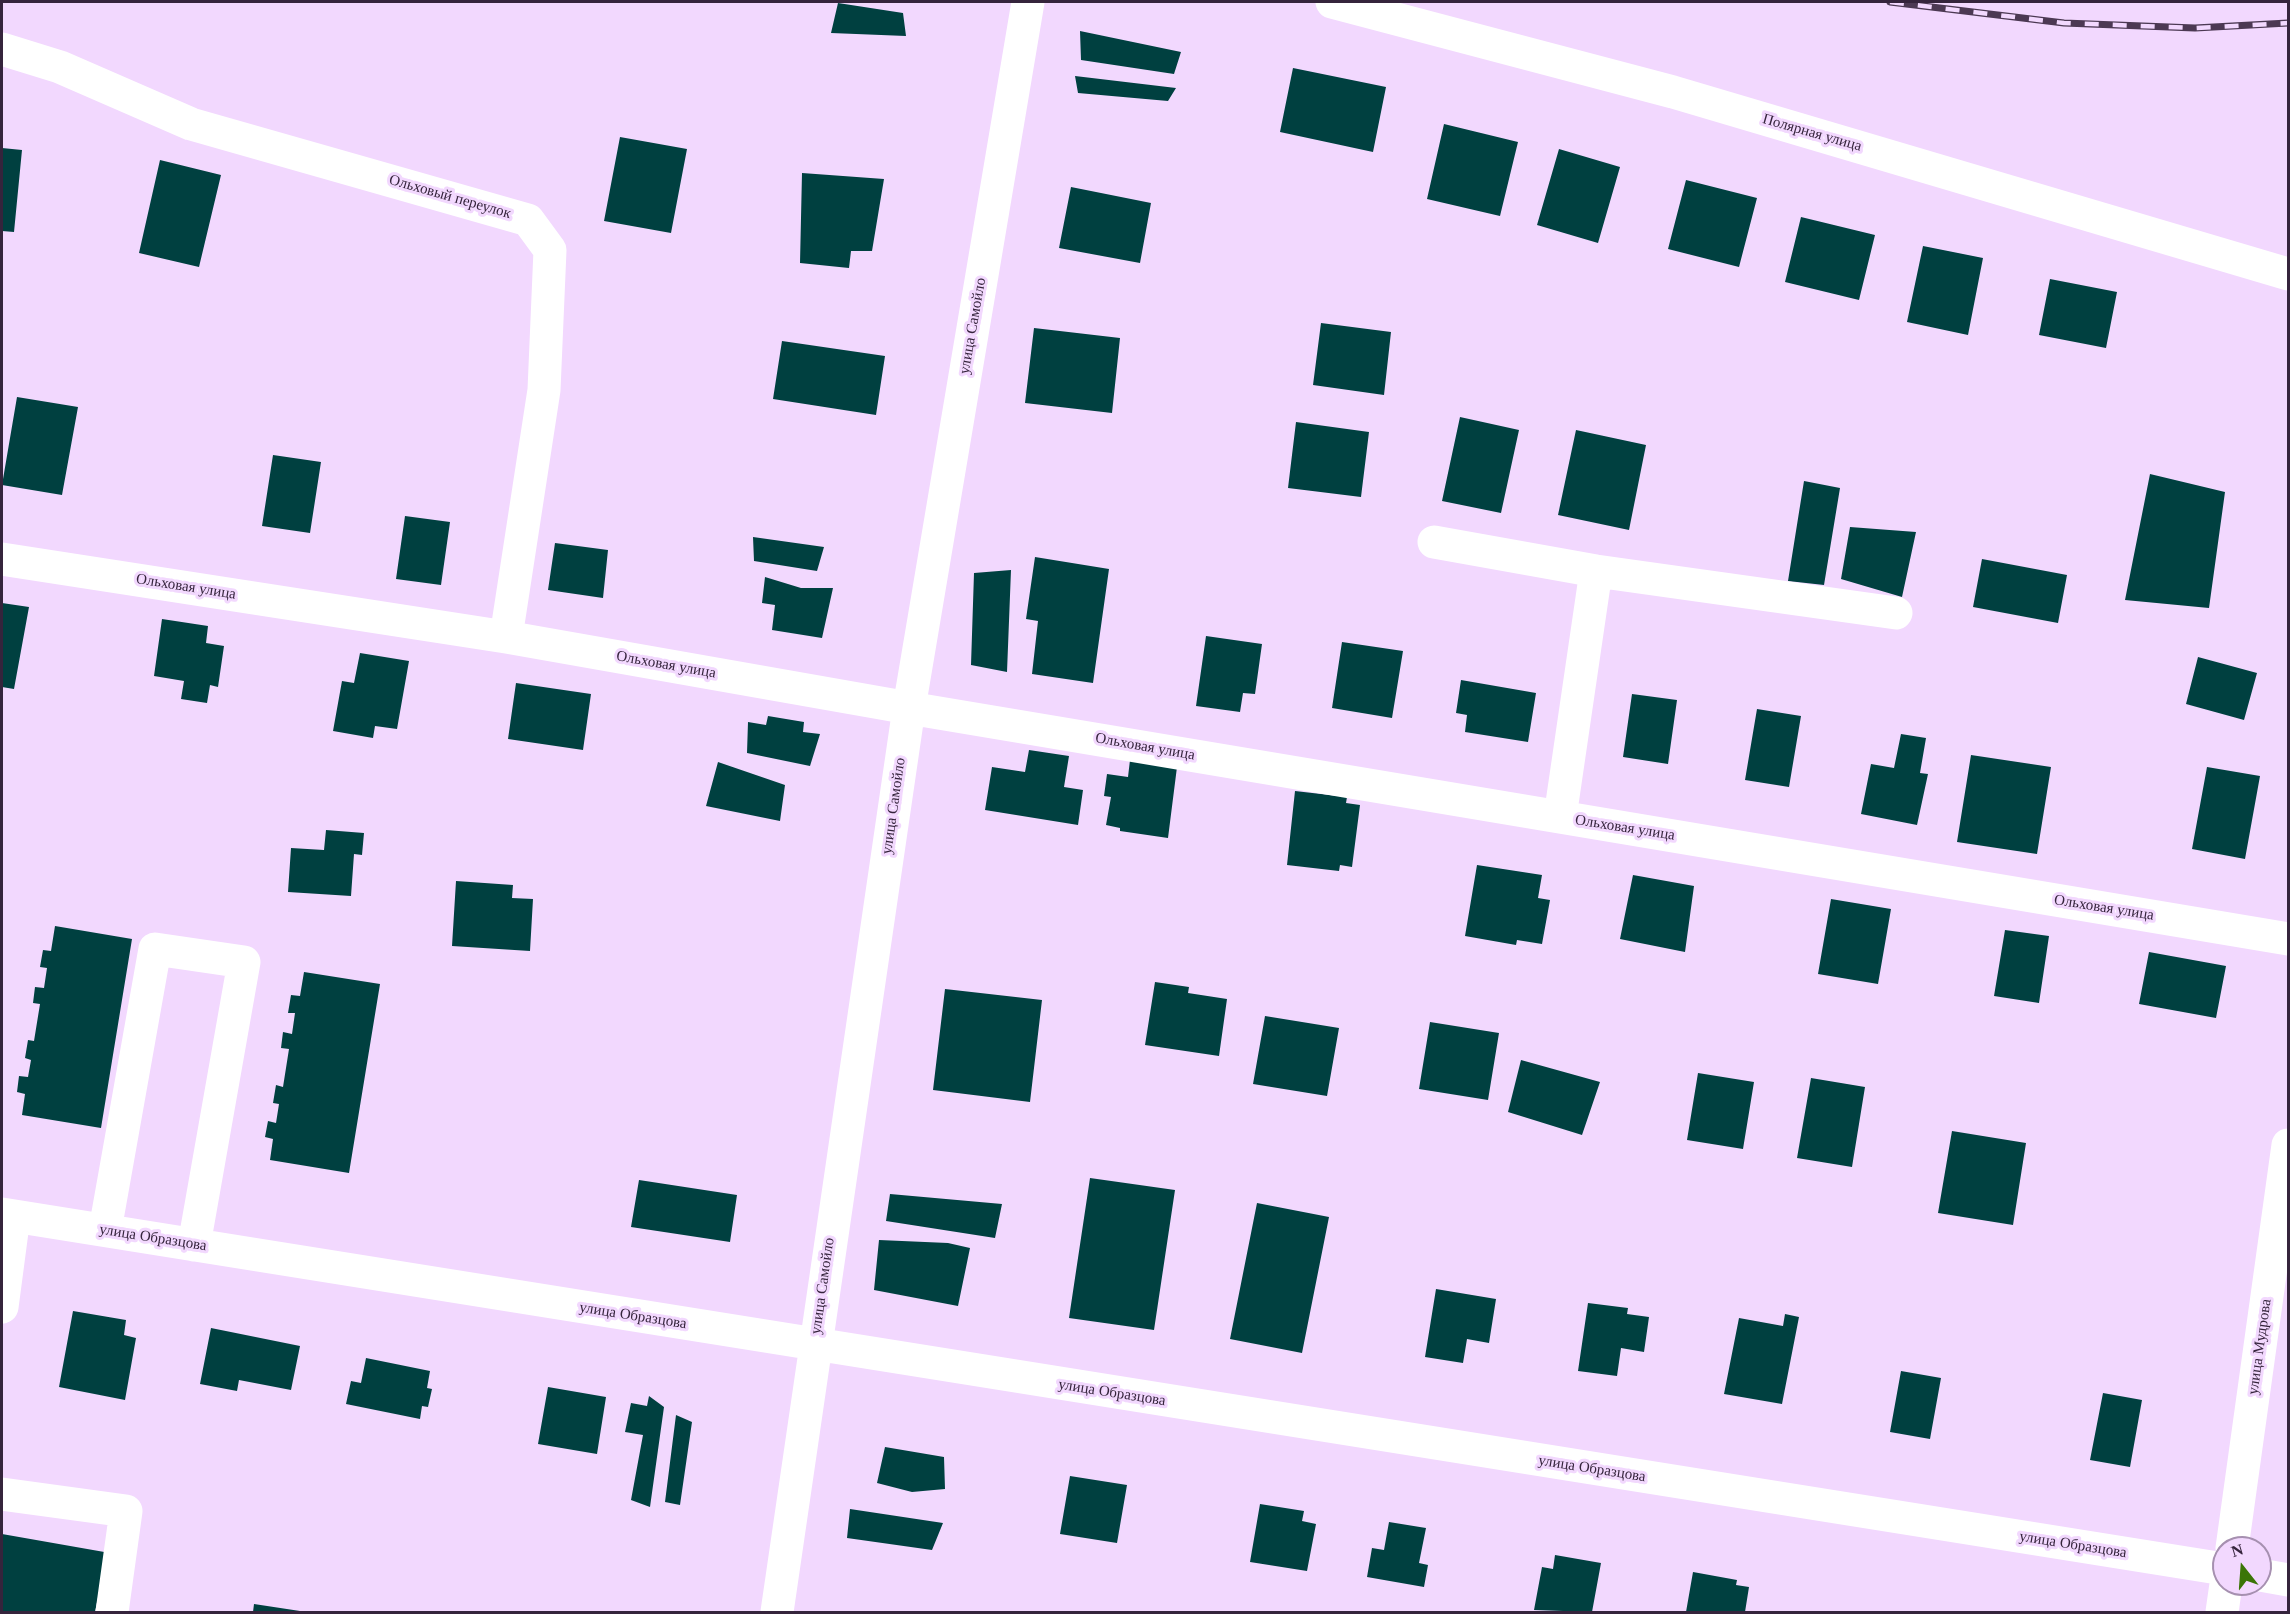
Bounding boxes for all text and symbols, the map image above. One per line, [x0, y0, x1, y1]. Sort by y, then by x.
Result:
street label: Полярная улица [1760, 110, 1864, 156]
street label: Ольховый переулок [387, 171, 513, 223]
street label: улица Самойло [956, 276, 990, 376]
street label: Ольховая улица [135, 570, 237, 604]
street label: Ольховая улица [615, 647, 717, 683]
street label: Ольховая улица [1094, 729, 1196, 765]
street label: улица Самойло [878, 756, 910, 856]
street label: Ольховая улица [1574, 811, 1676, 845]
street label: Ольховая улица [2053, 891, 2155, 925]
street label: улица Образцова [98, 1221, 208, 1255]
street label: улица Самойло [807, 1236, 839, 1336]
street label: улица Мудрова [2244, 1298, 2276, 1396]
street label: улица Образцова [578, 1299, 688, 1333]
street label: улица Образцова [1057, 1376, 1167, 1410]
street label: улица Образцова [1537, 1452, 1647, 1486]
street label: улица Образцова [2018, 1528, 2128, 1562]
north arrow [2212, 1536, 2272, 1596]
text: N [2229, 1540, 2245, 1560]

